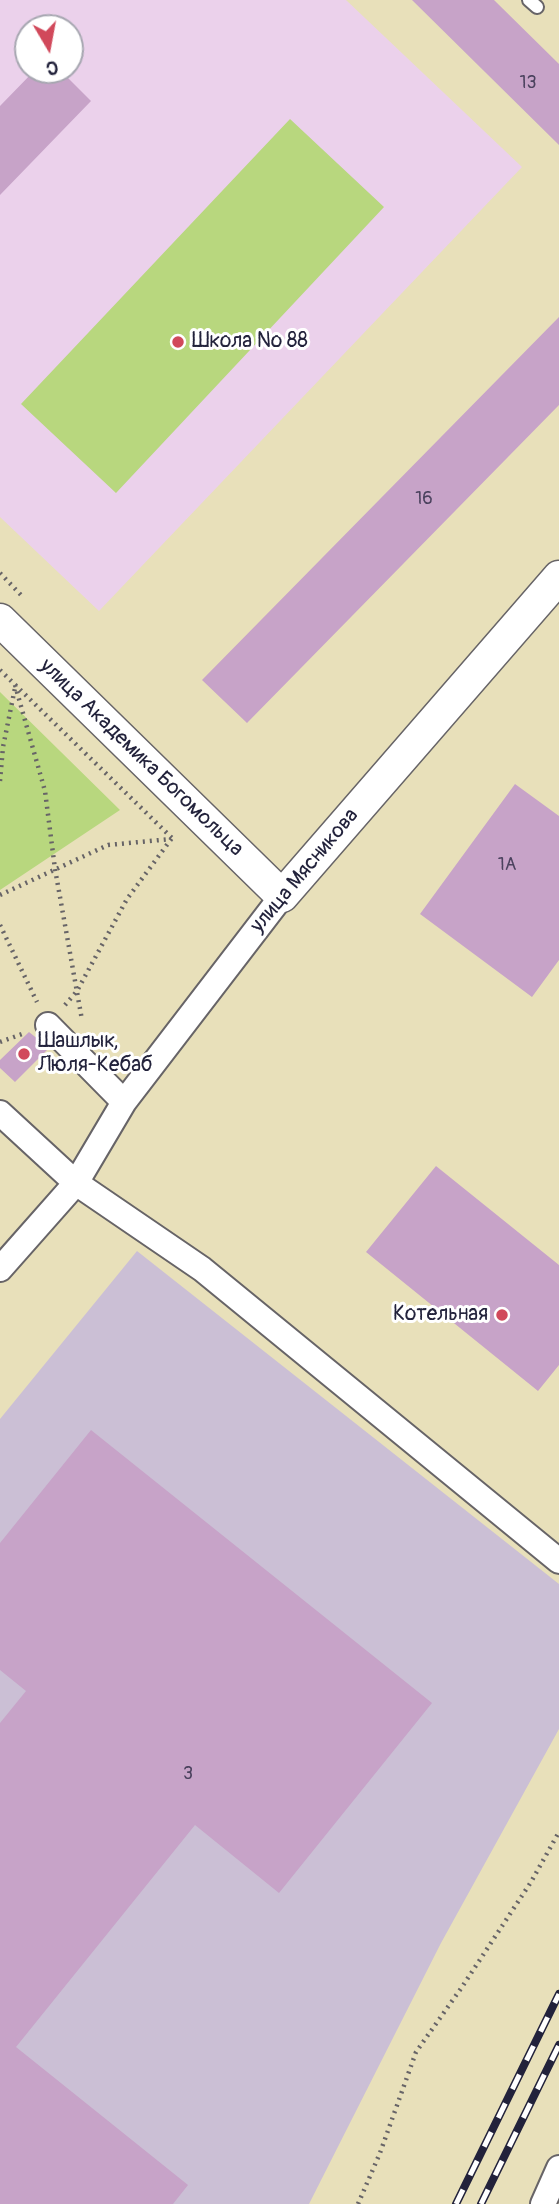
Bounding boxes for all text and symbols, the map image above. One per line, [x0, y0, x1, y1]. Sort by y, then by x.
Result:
north arrow [14, 14, 84, 84]
text: С [44, 55, 60, 81]
house number: 13 [519, 72, 537, 94]
place label: Школа № 88 [192, 329, 308, 355]
marker: Школа № 88 [170, 334, 186, 350]
house number: 16 [415, 488, 433, 510]
street label: улица Академика Богомольца [34, 654, 248, 862]
street label: улица Мясникова [246, 804, 364, 938]
house number: 1А [498, 854, 516, 876]
place label: Шашлык, Люля-Кебаб [38, 1029, 152, 1079]
marker: Шашлык, Люля-Кебаб [16, 1046, 32, 1062]
place label: Котельная [393, 1302, 488, 1328]
marker: Котельная [494, 1307, 510, 1323]
house number: 3 [183, 1763, 193, 1785]

